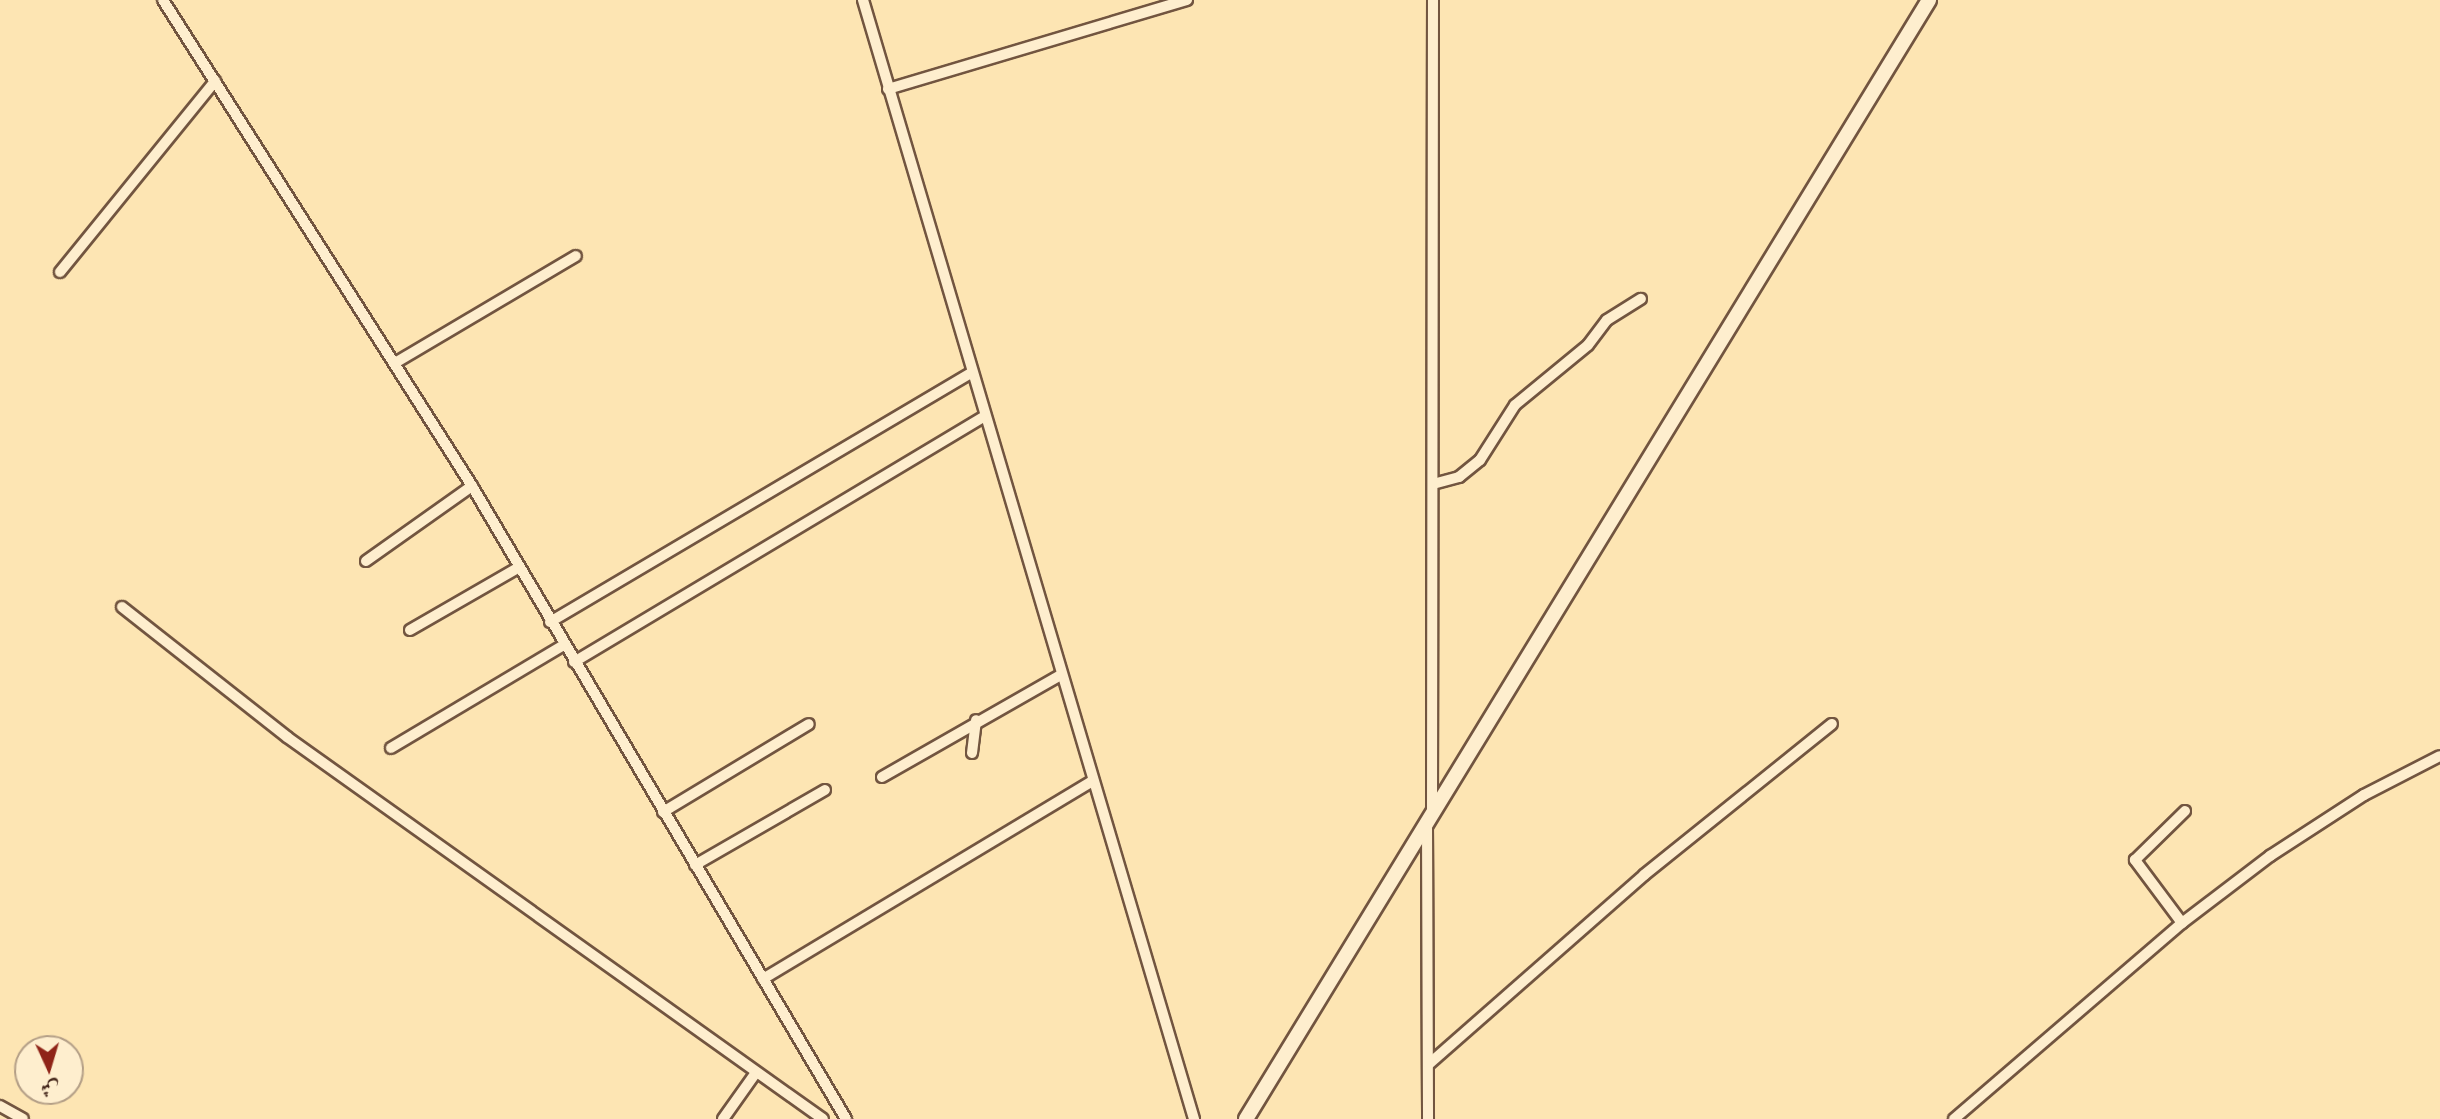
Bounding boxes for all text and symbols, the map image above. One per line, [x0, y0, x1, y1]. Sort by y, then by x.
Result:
north arrow [14, 1035, 84, 1105]
text: ش [40, 1076, 61, 1102]

